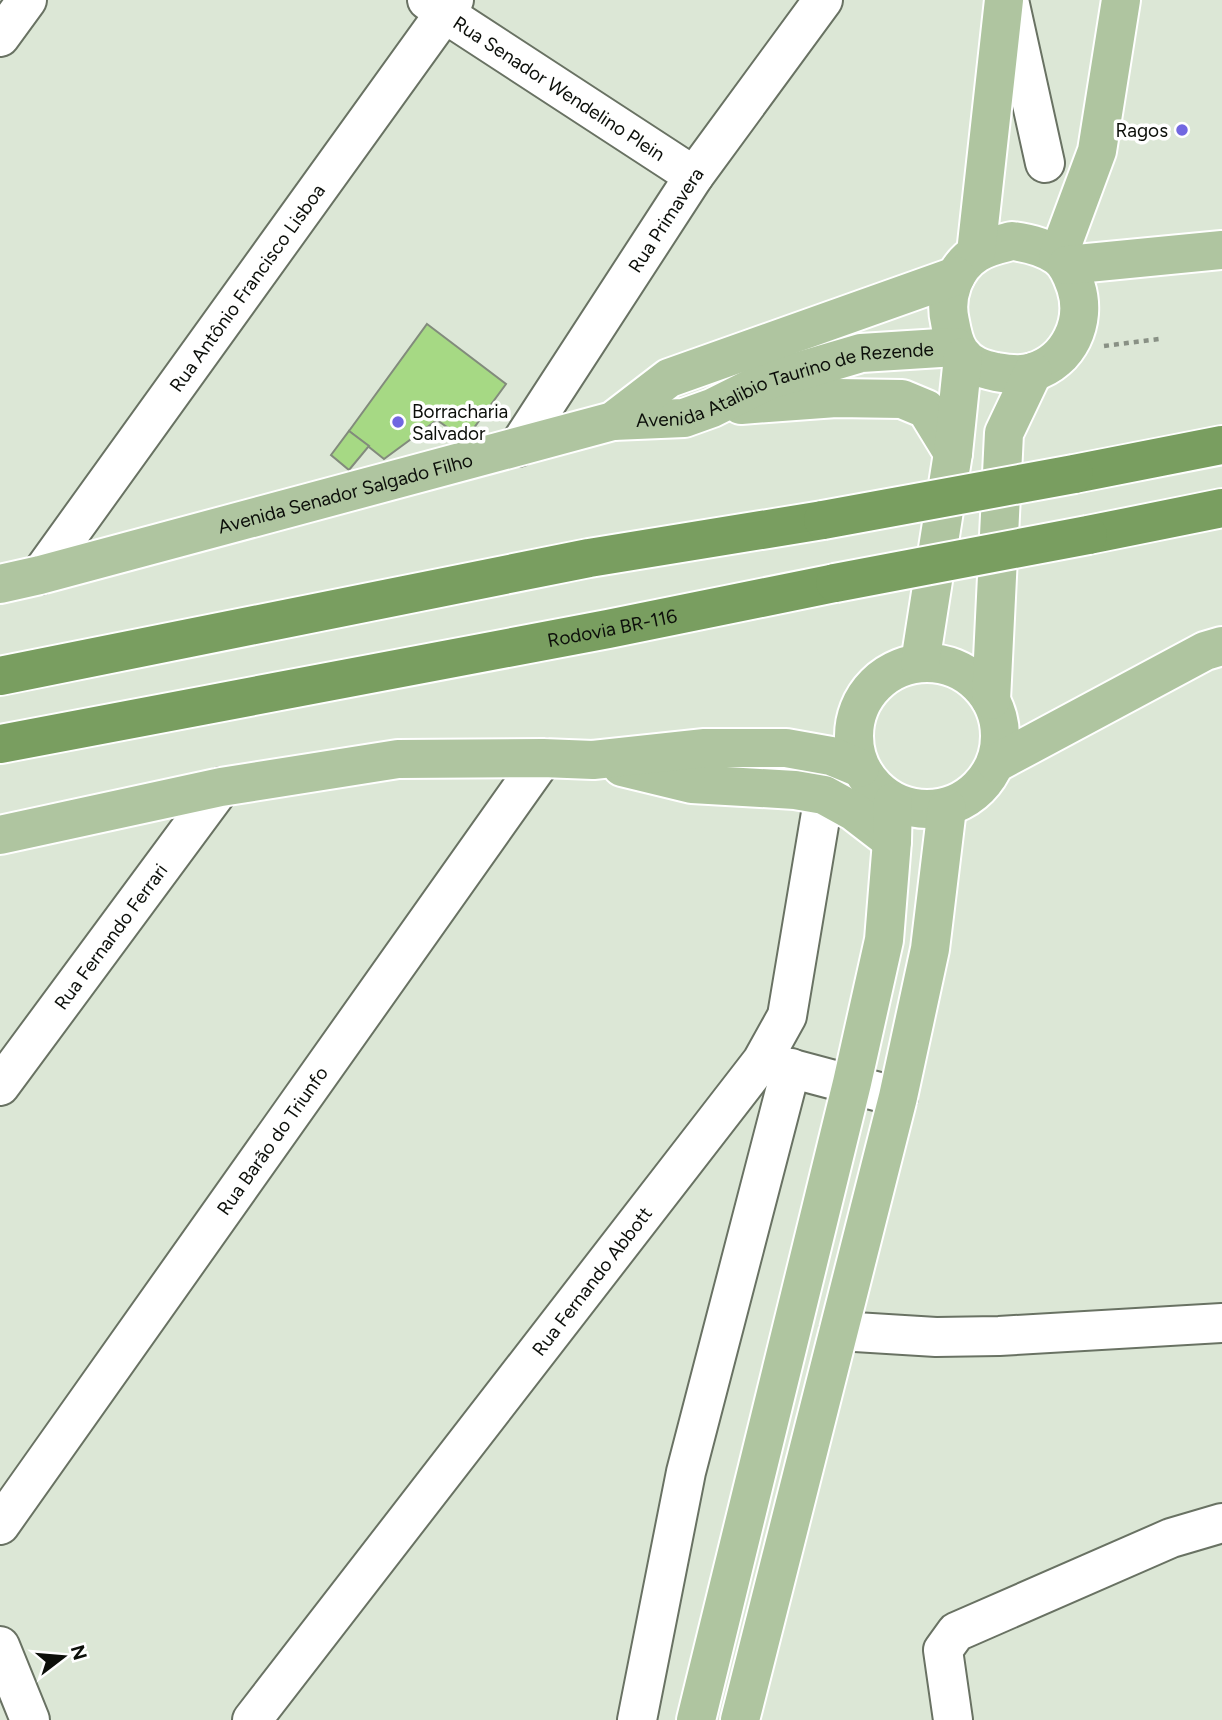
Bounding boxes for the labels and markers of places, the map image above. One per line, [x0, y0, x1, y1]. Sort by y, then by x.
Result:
place label: Ragos [1115, 119, 1168, 142]
marker: Ragos [1174, 122, 1190, 138]
place label: Borracharia Salvador [412, 400, 508, 445]
marker: Borracharia Salvador [390, 414, 406, 430]

